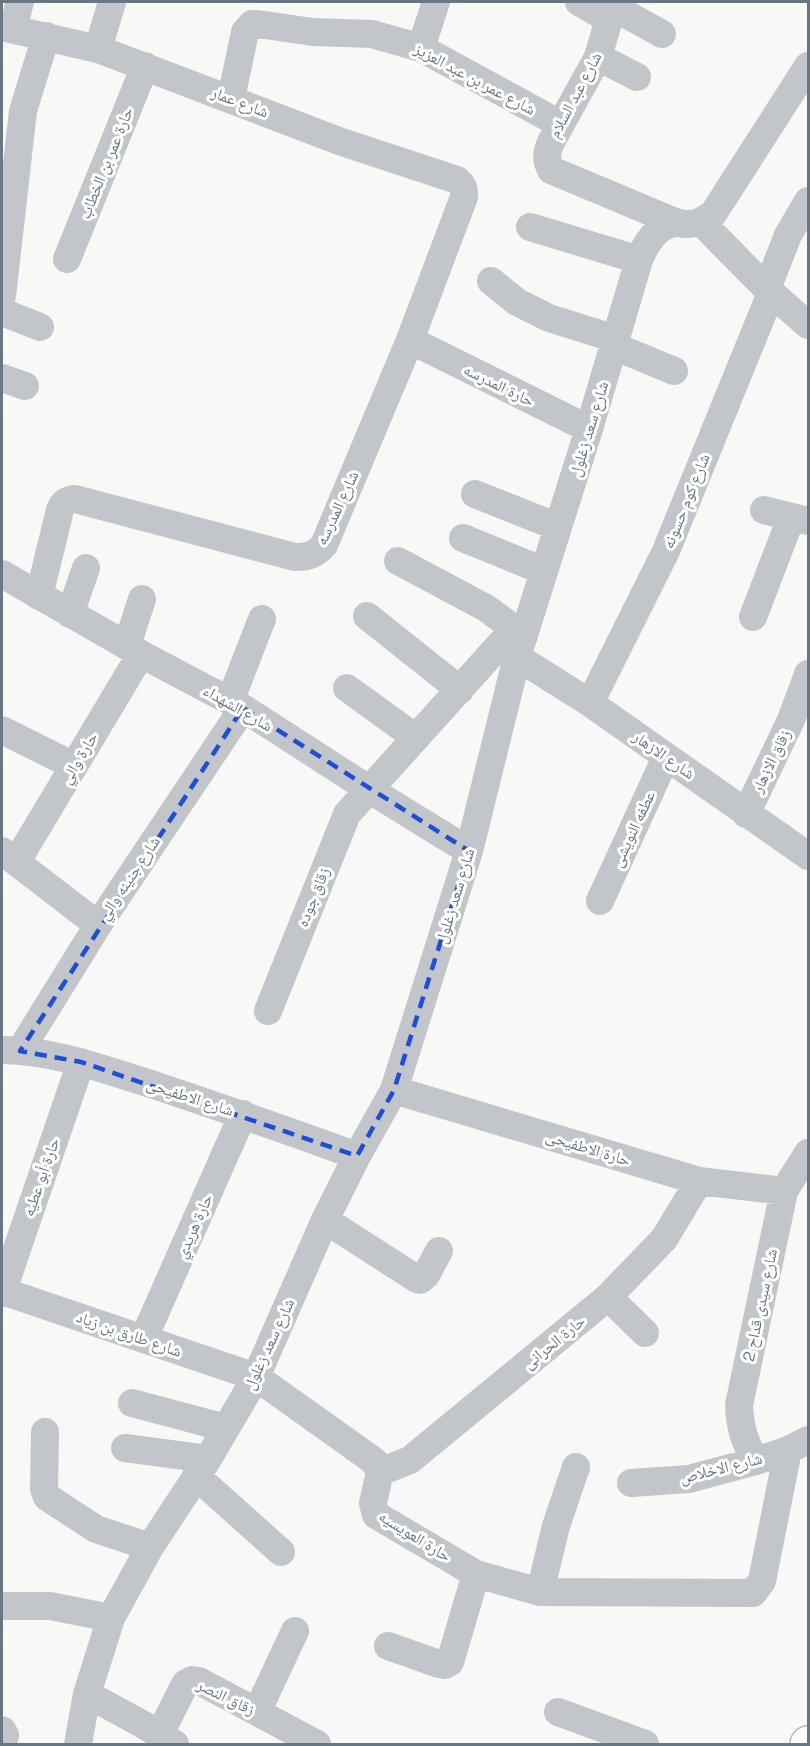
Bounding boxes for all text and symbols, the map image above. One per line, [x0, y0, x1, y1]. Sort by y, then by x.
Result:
street label: شارع عمر بن عبد العزيز [410, 38, 539, 120]
street label: شارع عبد السلام [544, 48, 606, 142]
street label: شارع عمار [208, 81, 272, 122]
street label: حارة عمر بن الخطاب [74, 104, 138, 222]
street label: حارة المدرسه [460, 359, 538, 411]
street label: شارع سعد زغلول [565, 379, 613, 479]
street label: شارع كوم حسونه [657, 450, 715, 552]
street label: شارع المدرسه [311, 467, 363, 549]
street label: شارع الشهداء [199, 680, 277, 736]
street label: شارع الازهار [628, 725, 699, 784]
street label: زقاق الازهار [746, 726, 795, 797]
street label: حارة والي [55, 728, 104, 789]
street label: عطفه النويشى [606, 787, 660, 871]
street label: شارع جنينه والي [93, 832, 166, 925]
street label: شارع سعد زغلول [431, 846, 479, 946]
street label: زقاق جوده [292, 864, 334, 930]
street label: شارع الاطفيحى [144, 1073, 236, 1121]
street label: حارة الاطفيحى [543, 1125, 633, 1171]
street label: حارة أبو عطيه [18, 1135, 64, 1219]
street label: حارة هريدي [170, 1190, 219, 1262]
street label: شارع سيدى قداح 2 [738, 1247, 782, 1363]
street label: شارع سعد زغلول [239, 1295, 299, 1393]
street label: شارع طارق بن زياد [74, 1306, 184, 1362]
street label: حارة الحرانى [518, 1310, 590, 1374]
street label: شارع الاخلاص [678, 1448, 764, 1488]
street label: حارة العويسيه [375, 1506, 455, 1566]
street label: زقاق النصر [193, 1673, 259, 1720]

